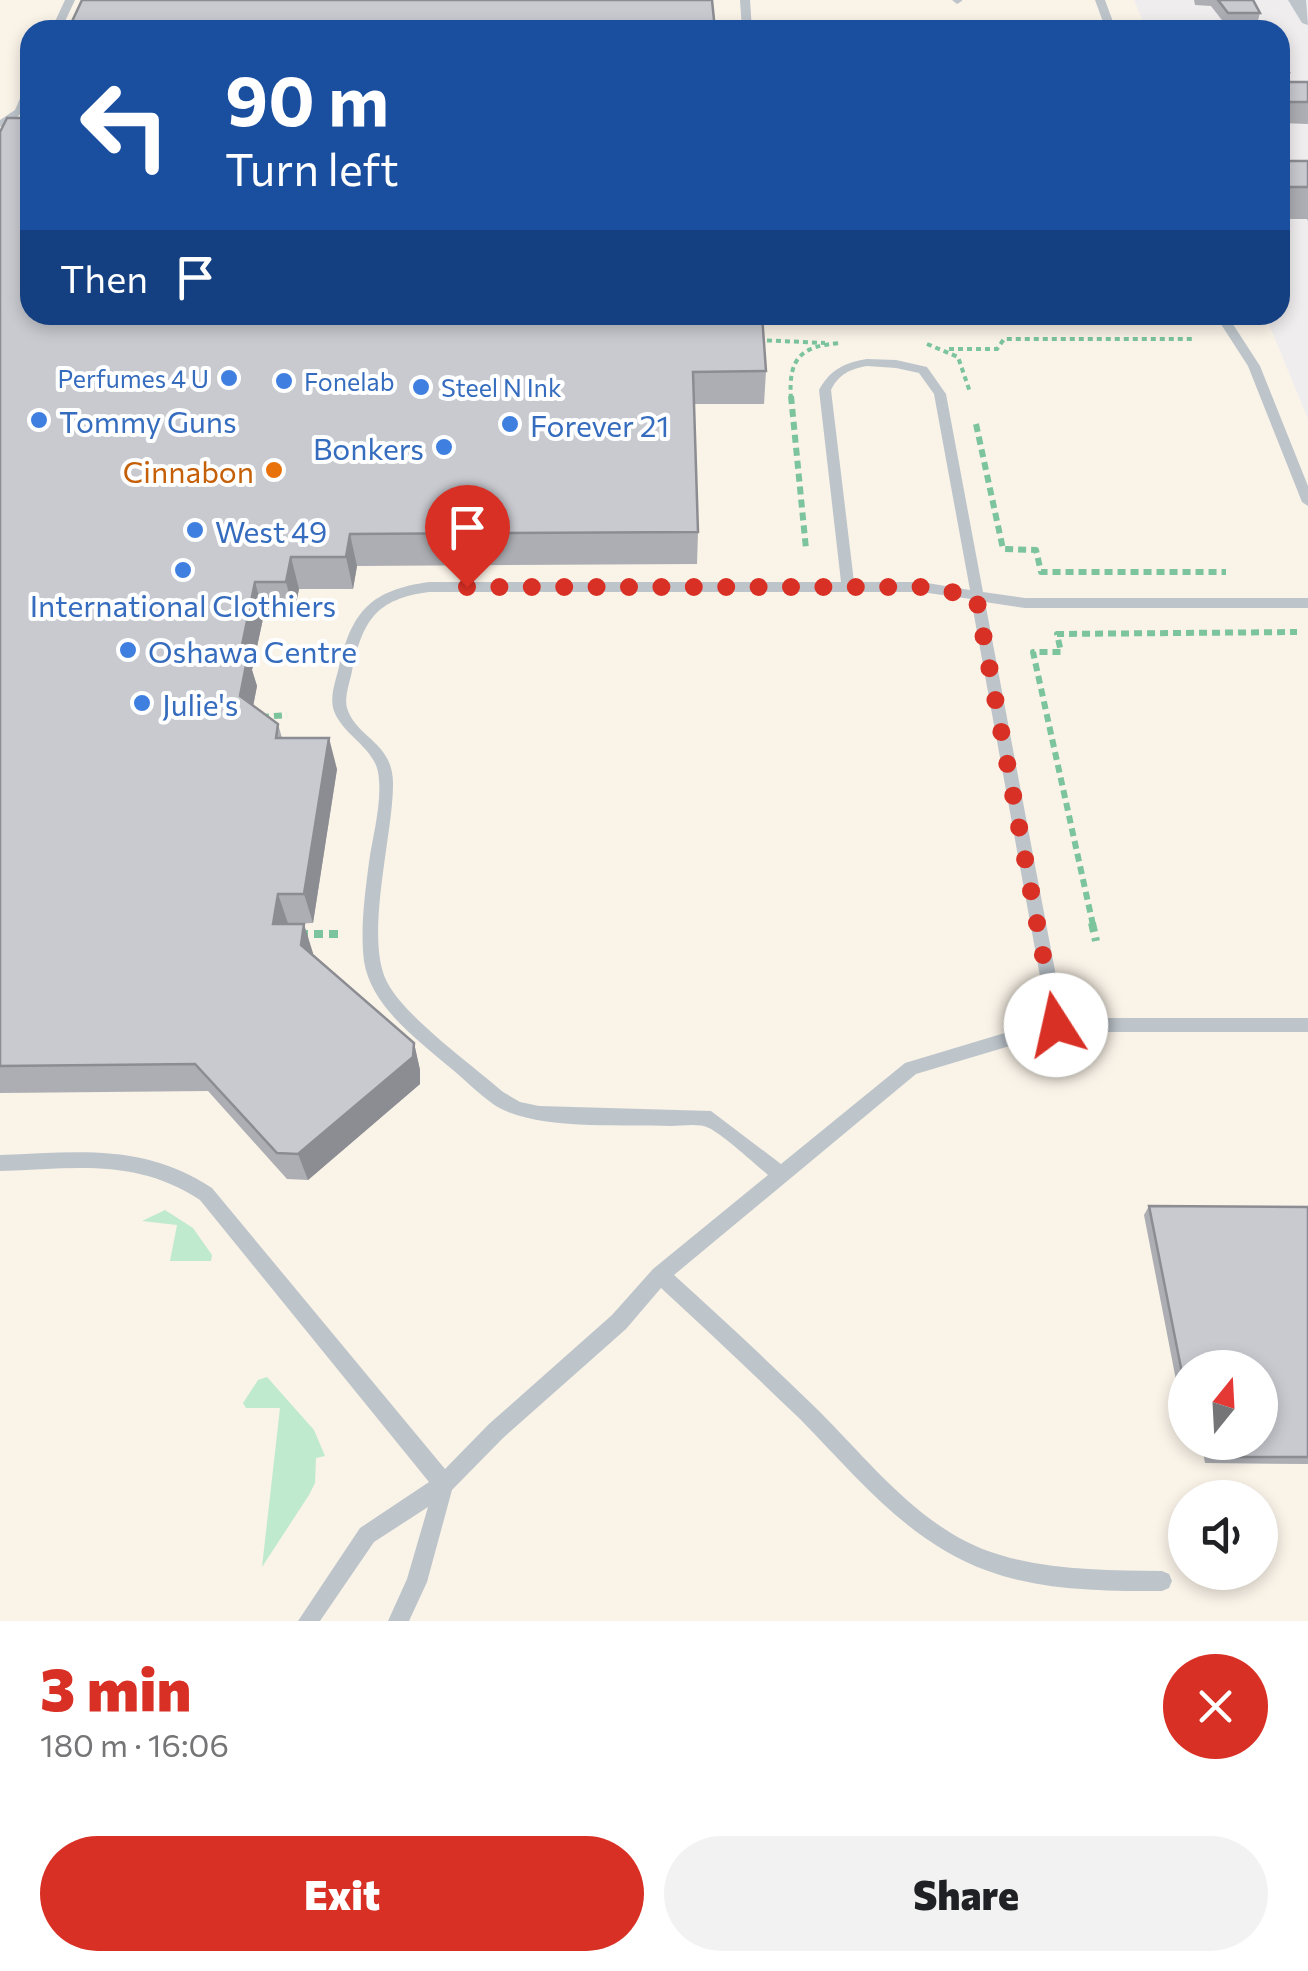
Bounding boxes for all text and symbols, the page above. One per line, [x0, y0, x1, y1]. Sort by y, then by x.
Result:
text: 90 m [225, 55, 389, 140]
icon: left [60, 60, 190, 190]
text: Turn left [225, 140, 399, 195]
icon: arrive [168, 250, 223, 305]
text: Then [60, 254, 148, 301]
place label: Perfumes 4 U [58, 363, 209, 393]
place label: Fonelab [304, 366, 394, 396]
marker: Perfumes 4 U [218, 367, 240, 389]
marker: Fonelab [273, 370, 295, 392]
place label: Steel N Ink [441, 372, 562, 402]
marker: Steel N Ink [410, 376, 432, 398]
place label: Tommy Guns [59, 402, 237, 439]
place label: Forever 21 [530, 406, 669, 443]
marker: Tommy Guns [28, 409, 50, 431]
marker: Forever 21 [499, 413, 521, 435]
place label: Bonkers [313, 429, 424, 466]
marker: Bonkers [433, 436, 455, 458]
place label: Cinnabon [123, 452, 254, 489]
marker: Cinnabon [263, 459, 285, 481]
pin [425, 485, 510, 588]
icon: arrive [440, 500, 495, 555]
place label: West 49 [215, 512, 327, 549]
marker: West 49 [184, 519, 206, 541]
marker: International Clothiers [172, 559, 194, 581]
place label: International Clothiers [30, 586, 336, 623]
place label: Oshawa Centre [148, 632, 357, 669]
marker: Oshawa Centre [117, 639, 139, 661]
place label: Julie's [162, 685, 238, 722]
marker: Julie's [131, 692, 153, 714]
position arrow [1004, 973, 1108, 1077]
north arrow [1168, 1350, 1278, 1460]
map controls [1168, 1350, 1278, 1590]
button: sound [1168, 1480, 1278, 1590]
text: 3 min [40, 1650, 191, 1723]
button: close [1163, 1654, 1268, 1759]
text: 180 m · 16:06 [40, 1724, 229, 1764]
button: Exit [40, 1836, 644, 1951]
button: Share [664, 1836, 1268, 1951]

